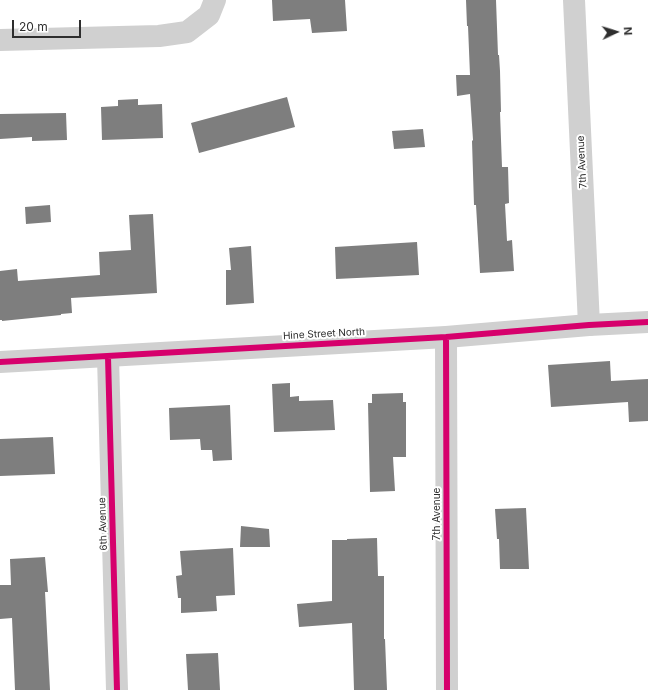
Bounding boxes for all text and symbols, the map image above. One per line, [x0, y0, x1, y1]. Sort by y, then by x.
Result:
scale bar [14, 12, 83, 38]
north arrow [596, 12, 636, 52]
text: 20 m [19, 19, 48, 34]
text: N [621, 26, 635, 36]
street label: 7th Avenue [575, 135, 589, 189]
street label: Hine Street North [283, 326, 365, 342]
street label: 7th Avenue [431, 488, 443, 540]
street label: 6th Avenue [96, 497, 110, 551]

